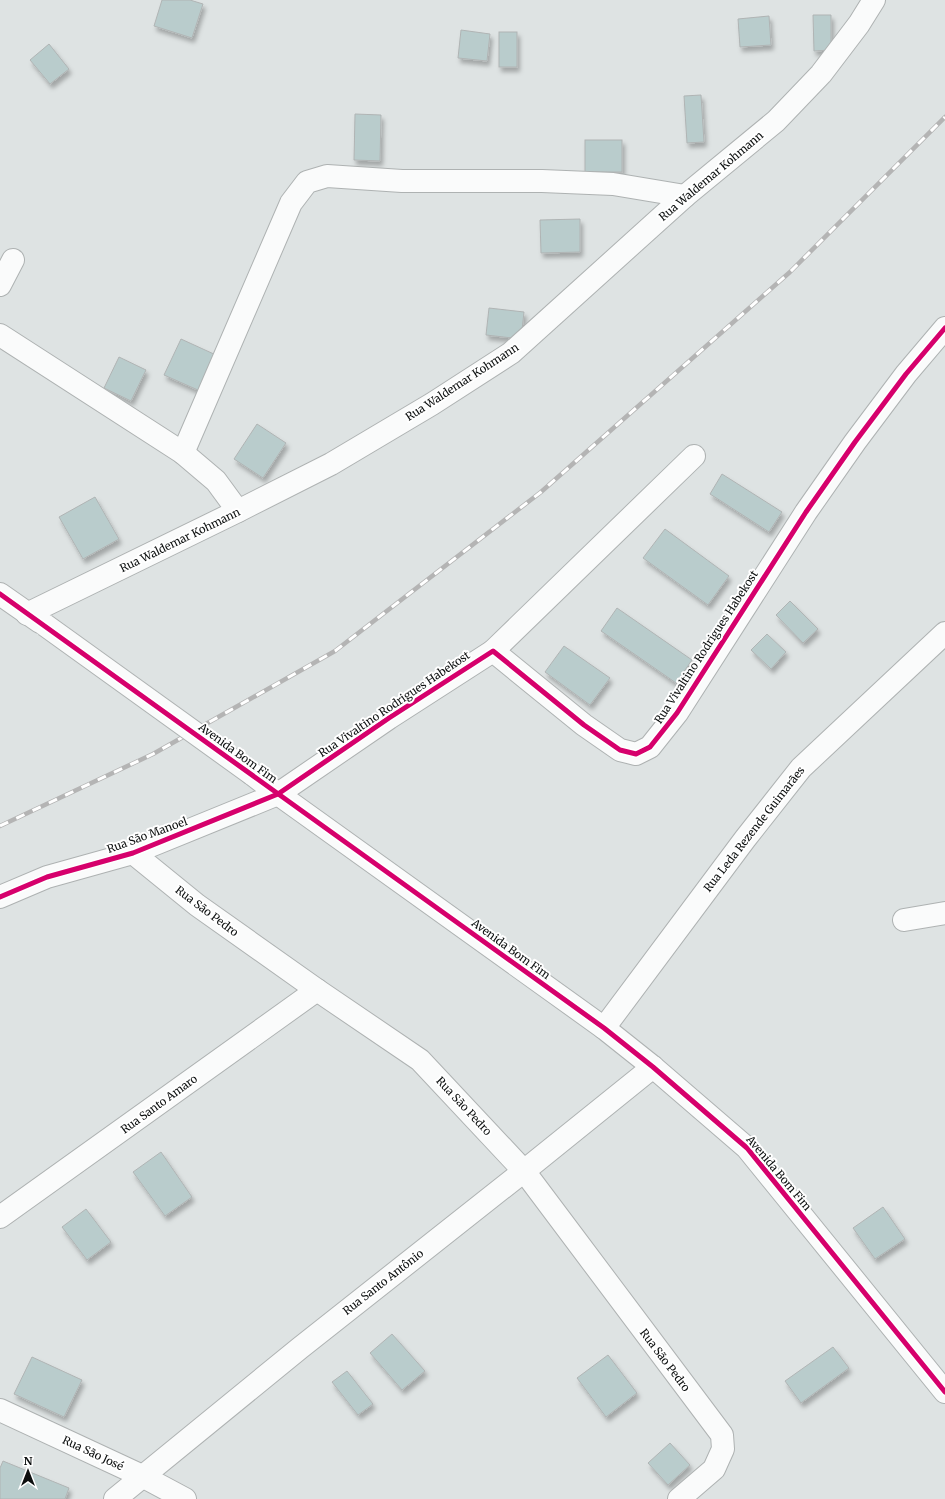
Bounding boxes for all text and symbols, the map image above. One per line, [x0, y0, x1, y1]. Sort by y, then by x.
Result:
street label: Rua Waldemar Kohmann [656, 128, 767, 224]
street label: Rua Waldemar Kohmann [403, 340, 522, 424]
street label: Rua Waldemar Kohmann [118, 504, 243, 575]
street label: Rua Vivaltino Rodrigues Habekost [651, 567, 761, 726]
street label: Rua Vivaltino Rodrigues Habekost [316, 648, 473, 760]
street label: Avenida Bom Fim [195, 719, 280, 786]
street label: Rua Leda Rezende Guimarães [701, 763, 807, 895]
street label: Rua São Manoel [105, 814, 190, 856]
street label: Rua São Pedro [173, 883, 242, 940]
street label: Avenida Bom Fim [468, 915, 553, 982]
street label: Rua Santo Amaro [118, 1071, 201, 1137]
street label: Rua São Pedro [433, 1074, 495, 1139]
street label: Avenida Bom Fim [743, 1132, 814, 1213]
street label: Rua Santo Antônio [340, 1246, 426, 1318]
street label: Rua São Pedro [637, 1326, 694, 1395]
street label: Rua São José [60, 1433, 126, 1473]
north arrow [8, 1451, 48, 1491]
text: N [24, 1454, 33, 1468]

